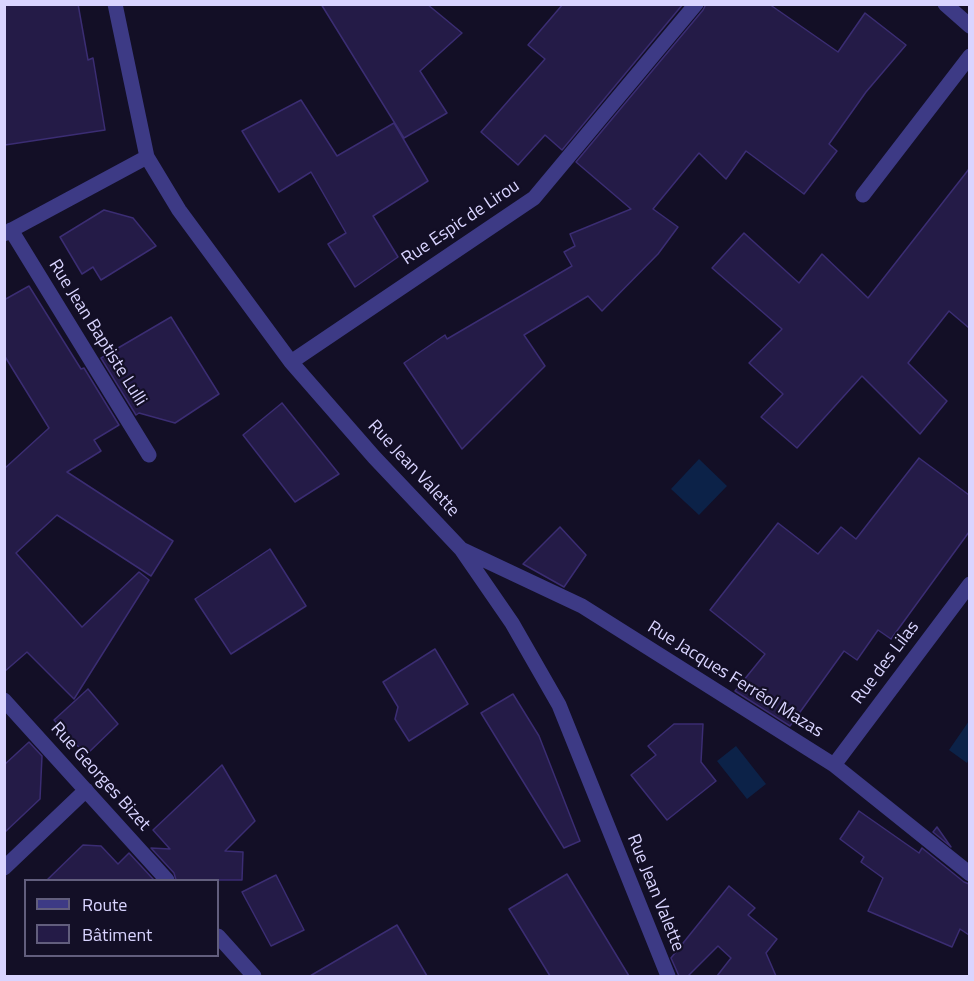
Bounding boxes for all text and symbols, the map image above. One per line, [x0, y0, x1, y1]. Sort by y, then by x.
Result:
street label: Rue Espic de Lirou [398, 176, 524, 270]
street label: Rue Jean Baptiste Lulli [43, 256, 151, 410]
street label: Rue Jean Valette [363, 416, 463, 522]
street label: Rue Jacques Ferréol Mazas [643, 617, 827, 743]
street label: Rue des Lilas [848, 617, 924, 709]
street label: Rue Georges Bizet [46, 718, 154, 836]
street label: Rue Jean Valette [622, 831, 688, 955]
legend [24, 879, 219, 957]
text: Route [82, 891, 127, 918]
text: Bâtiment [82, 921, 152, 948]

